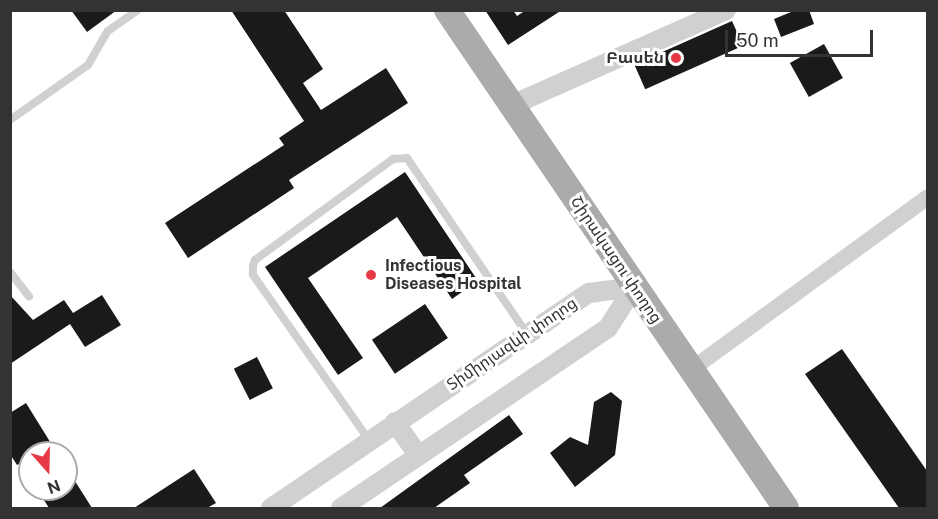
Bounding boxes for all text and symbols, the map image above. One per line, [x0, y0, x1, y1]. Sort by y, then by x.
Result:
scale bar [728, 18, 876, 56]
text: 50 m [736, 30, 779, 51]
place label: Բասեն [606, 48, 664, 68]
marker: Բասեն [669, 51, 683, 65]
street label: Շիրակացու փողոց [566, 193, 666, 327]
place label: Infectious Diseases Hospital [385, 256, 522, 294]
marker: Infectious Diseases Hospital [362, 266, 380, 284]
street label: Տիմիրյազևի փողոց [443, 293, 581, 395]
north arrow [18, 441, 78, 501]
text: N [45, 475, 63, 498]

